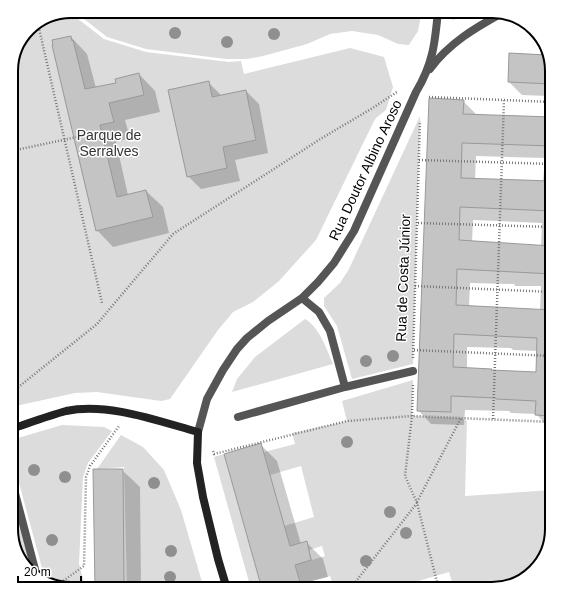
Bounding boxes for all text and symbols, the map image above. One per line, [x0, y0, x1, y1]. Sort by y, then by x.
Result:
street label: Rua Doutor Albino Aroso [325, 97, 405, 243]
park label: Parque de Serralves [77, 127, 142, 159]
street label: Rua de Costa Júnior [393, 214, 413, 342]
scale bar [18, 558, 81, 584]
text: 20 m [24, 565, 51, 579]

